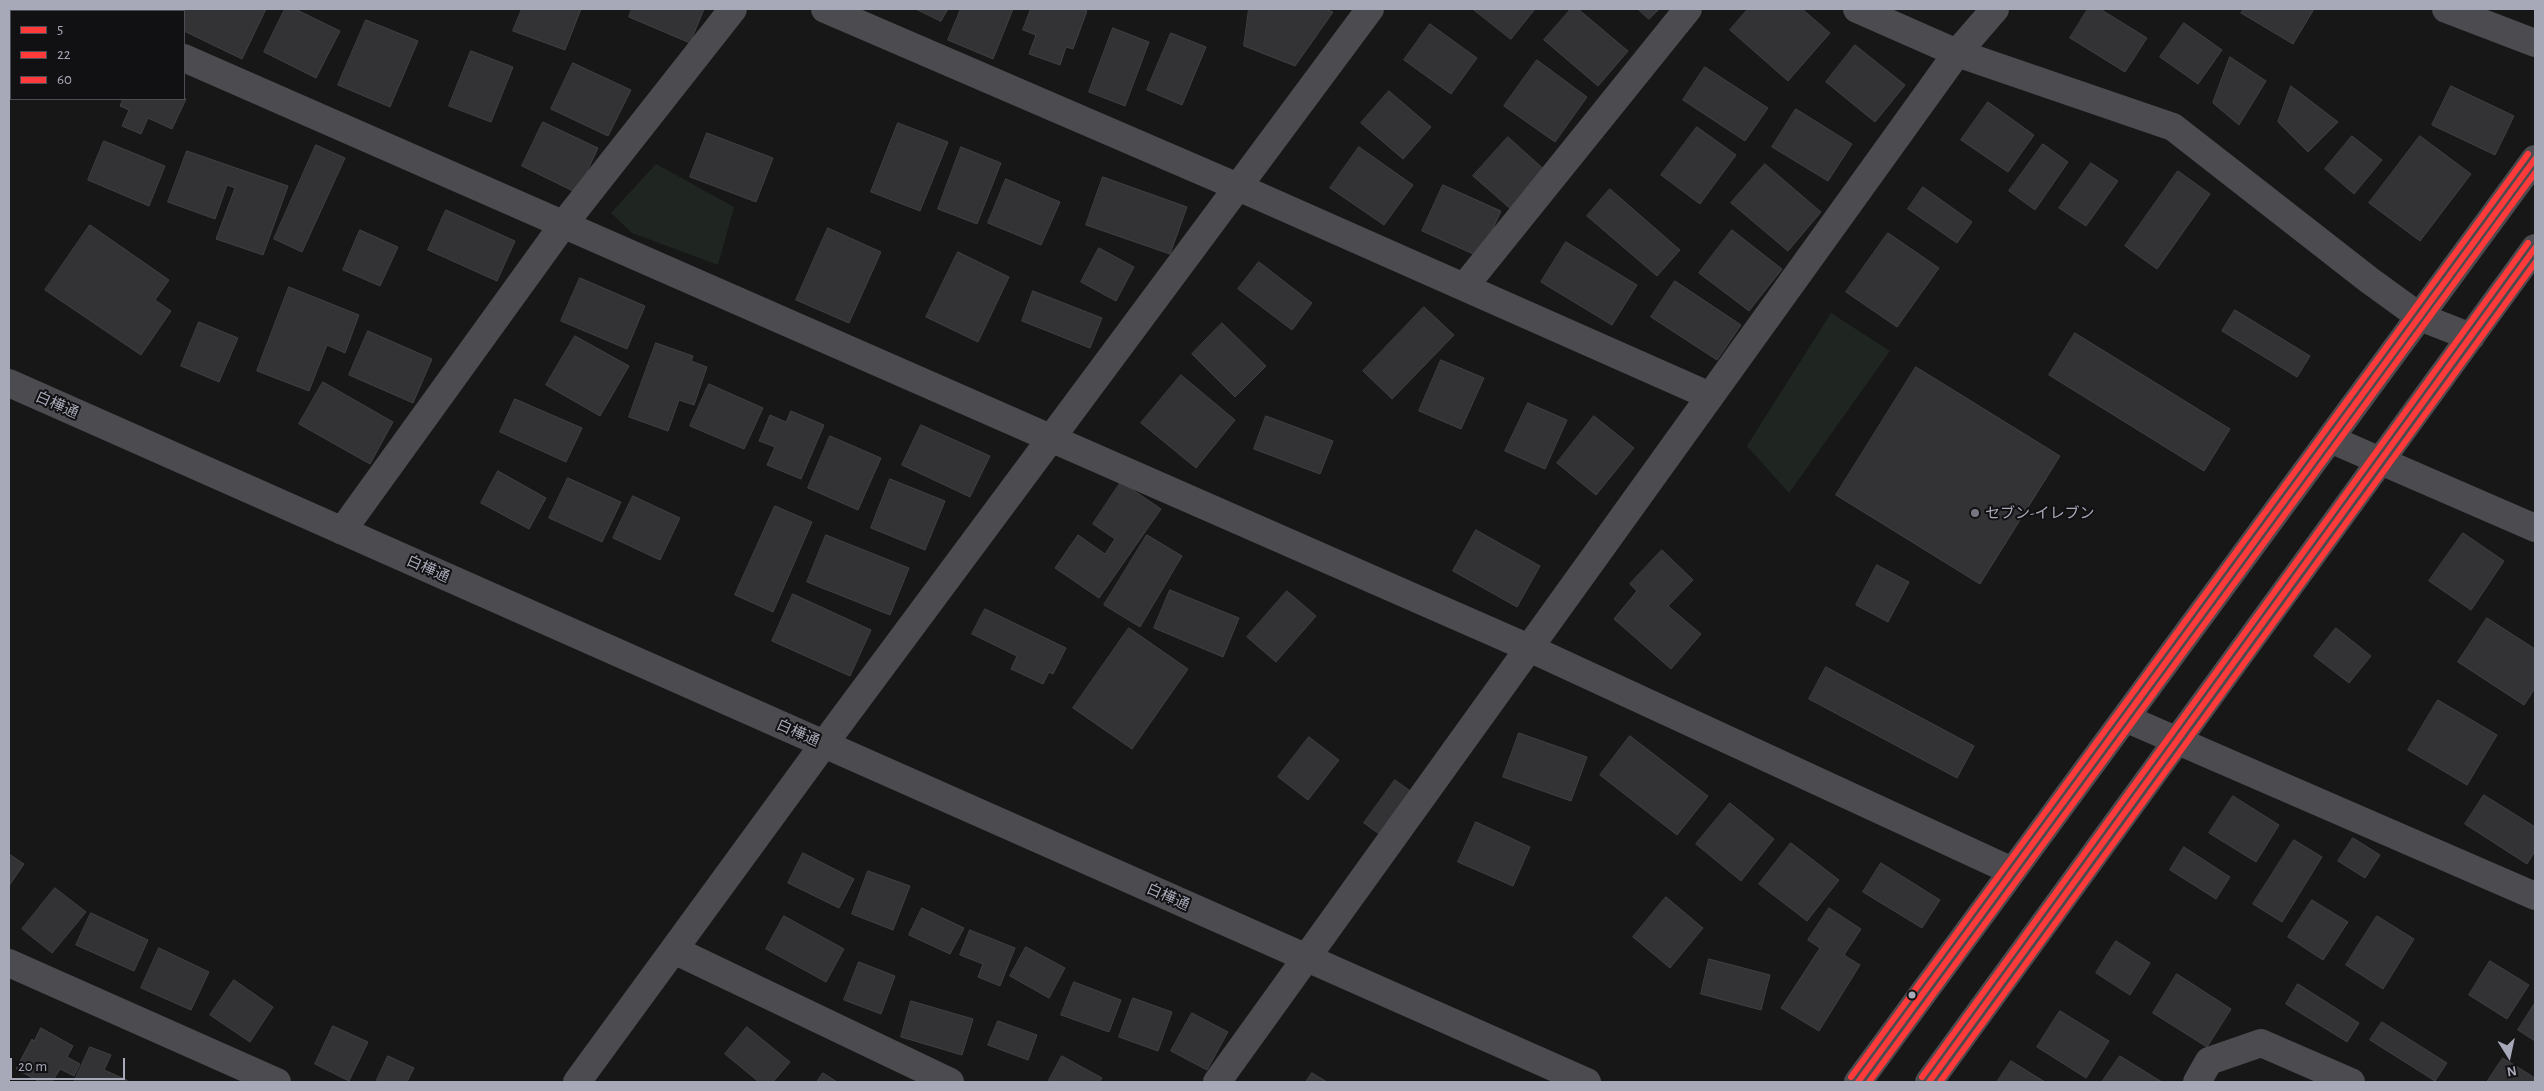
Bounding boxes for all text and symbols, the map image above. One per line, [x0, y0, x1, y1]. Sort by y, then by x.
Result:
legend [10, 10, 185, 100]
text: 5 [57, 22, 63, 37]
text: 22 [57, 47, 71, 62]
text: 60 [57, 72, 72, 87]
street label: 白樺通 [33, 388, 81, 422]
place label: セブン-イレブン [1985, 504, 2095, 522]
marker: セブン-イレブン [1969, 507, 1981, 519]
street label: 白樺通 [404, 552, 452, 586]
street label: 白樺通 [774, 716, 822, 750]
street label: 白樺通 [1144, 880, 1192, 914]
unlabelled marker [1907, 990, 1917, 1000]
north arrow [2484, 1031, 2534, 1081]
scale bar [12, 1048, 128, 1080]
text: 20 m [18, 1059, 47, 1074]
text: N [2506, 1063, 2518, 1079]

